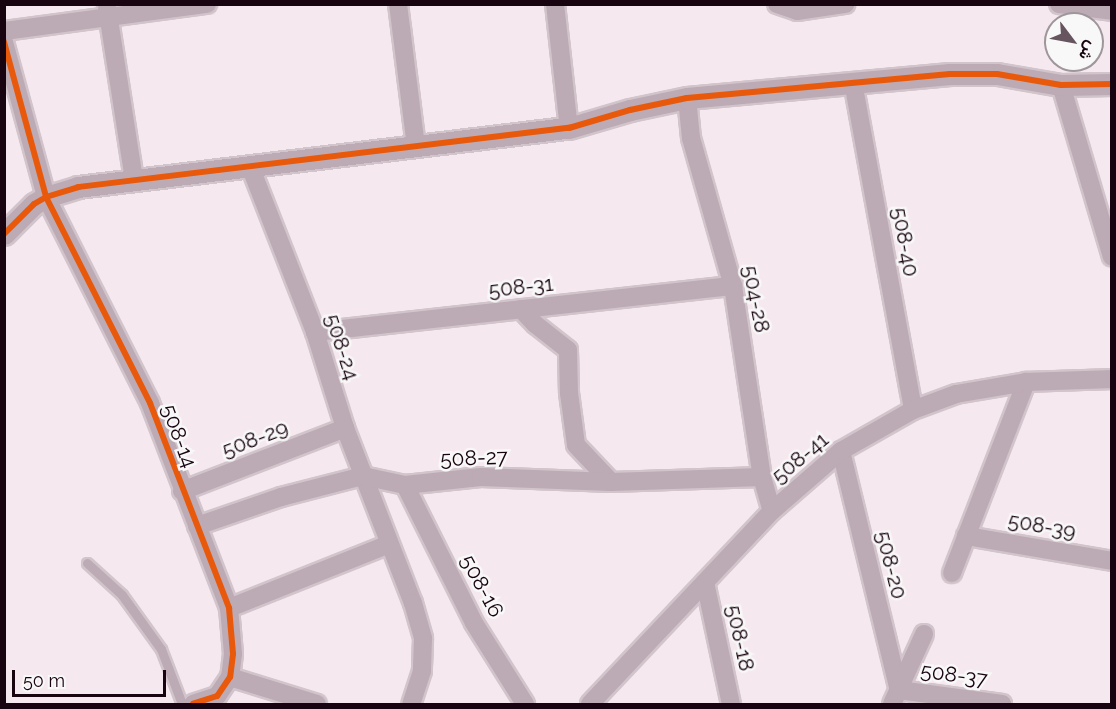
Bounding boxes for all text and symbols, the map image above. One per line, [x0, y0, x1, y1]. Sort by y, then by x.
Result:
north arrow [1044, 12, 1104, 72]
text: ش [1075, 38, 1101, 64]
street label: 508-40 [887, 205, 923, 279]
street label: 504-28 [737, 263, 775, 335]
street label: 508-31 [487, 271, 555, 303]
street label: 508-24 [320, 311, 364, 383]
street label: 508-14 [156, 401, 202, 471]
street label: 508-29 [218, 415, 292, 463]
street label: 508-41 [767, 427, 833, 489]
street label: 508-27 [440, 444, 508, 472]
street label: 508-39 [1006, 508, 1078, 544]
street label: 508-20 [870, 528, 912, 602]
street label: 508-16 [455, 550, 509, 622]
street label: 508-18 [721, 603, 759, 673]
scale bar [15, 658, 170, 696]
street label: 508-37 [919, 658, 989, 692]
text: 50 m [23, 670, 65, 691]

